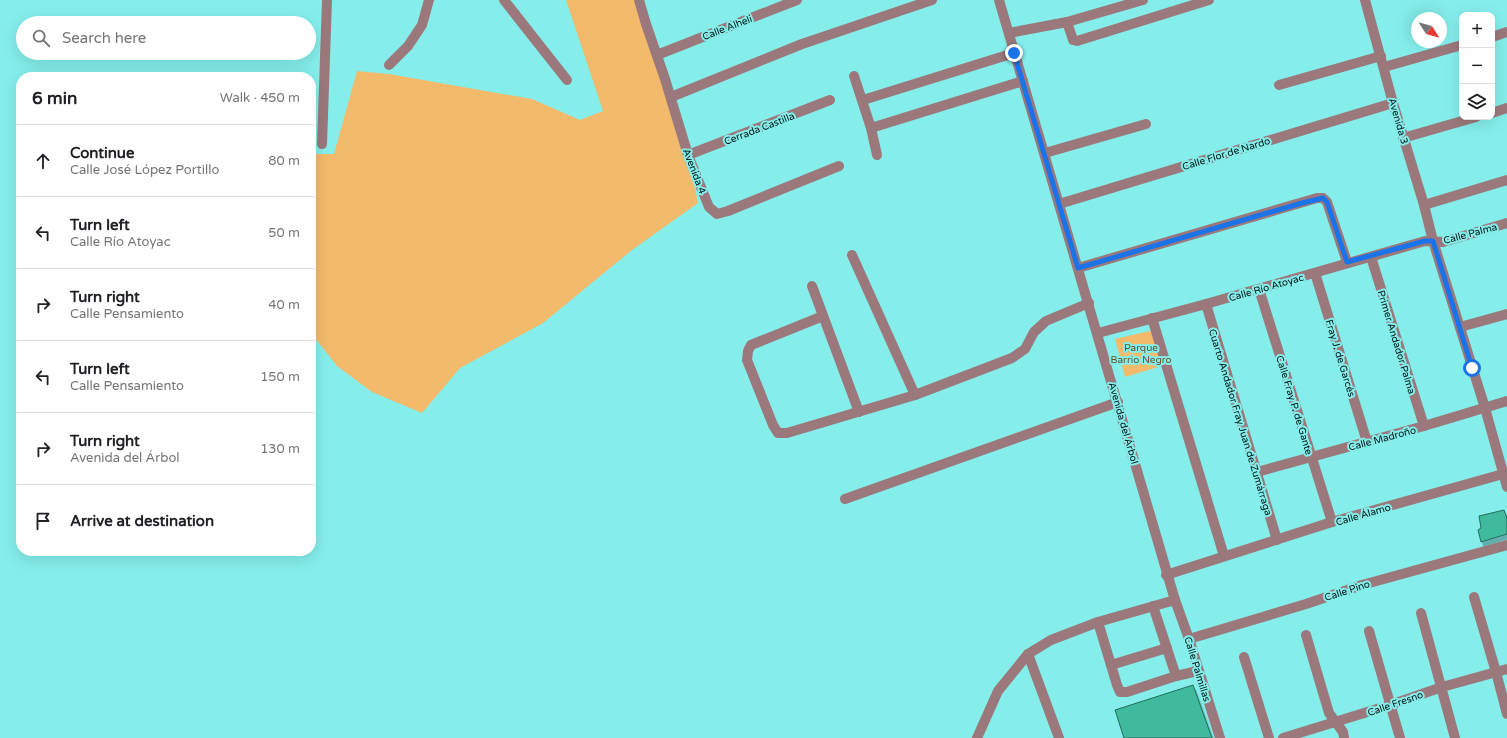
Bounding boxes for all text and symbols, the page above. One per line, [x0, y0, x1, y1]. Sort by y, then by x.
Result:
north arrow [1411, 12, 1447, 48]
map controls [1459, 12, 1495, 120]
button: + [1459, 12, 1495, 48]
street label: Calle Alheli [701, 13, 754, 43]
search box [16, 16, 316, 60]
icon: search [30, 27, 52, 49]
text: Search here [62, 29, 146, 47]
route end [1005, 44, 1023, 62]
button: − [1459, 48, 1495, 84]
button: layers [1459, 84, 1495, 120]
text: 6 min [32, 88, 77, 109]
text: Walk · 450 m [220, 90, 300, 106]
street label: Avenida 3 [1386, 97, 1410, 146]
street label: Cerrada Castilla [722, 110, 796, 148]
street label: Calle Flor de Nardo [1181, 135, 1272, 173]
text: Continue [70, 144, 134, 162]
street label: Avenida 4 [680, 147, 708, 196]
icon: ahead [32, 150, 54, 172]
text: 80 m [268, 153, 300, 169]
text: Calle José López Portillo [70, 162, 219, 178]
text: Turn left [70, 216, 130, 234]
street label: Calle Palma [1442, 221, 1498, 247]
icon: left [32, 222, 54, 244]
text: 50 m [268, 225, 300, 241]
text: Calle Río Atoyac [70, 234, 171, 250]
street label: Calle Río Atoyac [1227, 272, 1305, 304]
text: Turn right [70, 288, 140, 306]
street label: Primer Andador Palma [1375, 289, 1418, 396]
icon: right [32, 294, 54, 316]
text: 40 m [268, 297, 300, 313]
text: Calle Pensamiento [70, 306, 184, 322]
street label: Fray J. de Garcés [1323, 318, 1358, 399]
street label: Cuarto Andador Fray Juan de Zumárraga [1206, 328, 1274, 517]
park label: Parque Barrio Negro [1111, 342, 1172, 366]
street label: Calle Fray P. de Gante [1273, 354, 1315, 457]
route start [1463, 359, 1481, 377]
text: Turn left [70, 360, 130, 378]
icon: left [32, 366, 54, 388]
text: 150 m [260, 369, 300, 385]
text: Calle Pensamiento [70, 378, 184, 394]
street label: Avenida del Árbol [1106, 381, 1140, 465]
street label: Calle Madroño [1347, 424, 1417, 454]
text: Turn right [70, 432, 140, 450]
icon: right [32, 438, 54, 460]
text: 130 m [260, 441, 300, 457]
text: Avenida del Árbol [70, 450, 180, 466]
street label: Calle Álamo [1334, 501, 1392, 529]
icon: arrive [32, 510, 54, 532]
text: Arrive at destination [70, 512, 214, 530]
street label: Calle Pino [1323, 578, 1372, 604]
street label: Calle Palmillas [1181, 635, 1213, 703]
street label: Calle Fresno [1366, 689, 1425, 719]

